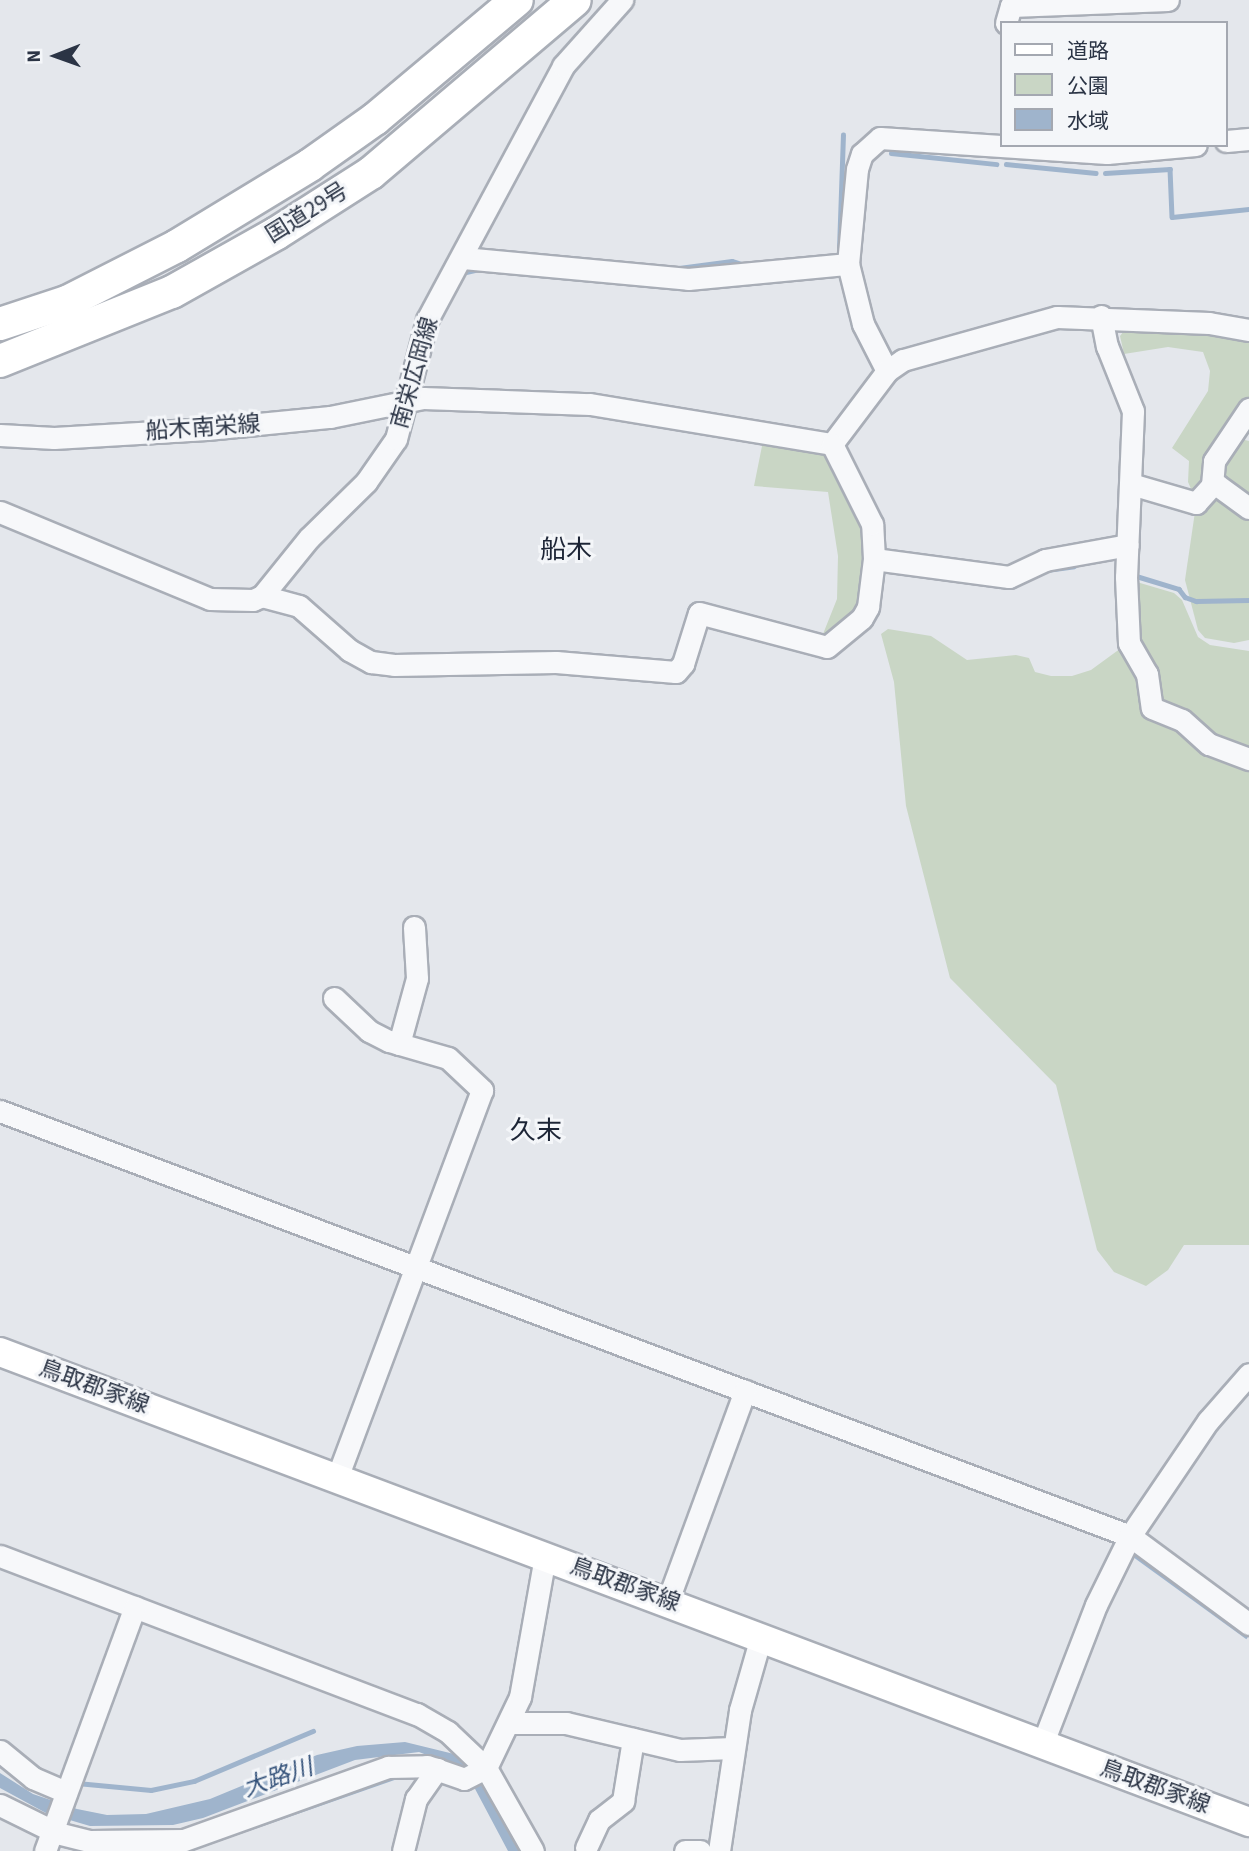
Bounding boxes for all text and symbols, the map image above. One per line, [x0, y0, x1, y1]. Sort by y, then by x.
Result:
north arrow [21, 21, 91, 91]
legend [1000, 21, 1228, 147]
text: 道路 [1067, 36, 1109, 66]
text: N [21, 50, 48, 63]
text: 公園 [1067, 71, 1109, 101]
text: 水域 [1067, 106, 1109, 136]
street label: 国道29号 [261, 177, 353, 249]
street label: 南栄広岡線 [386, 314, 444, 432]
street label: 船木南栄線 [145, 410, 261, 446]
district label: 船木 [540, 534, 592, 566]
district label: 久末 [510, 1115, 562, 1147]
street label: 鳥取郡家線 [35, 1354, 153, 1420]
street label: 鳥取郡家線 [566, 1552, 684, 1618]
water label: 大路川 [239, 1753, 317, 1803]
street label: 鳥取郡家線 [1096, 1754, 1214, 1820]

